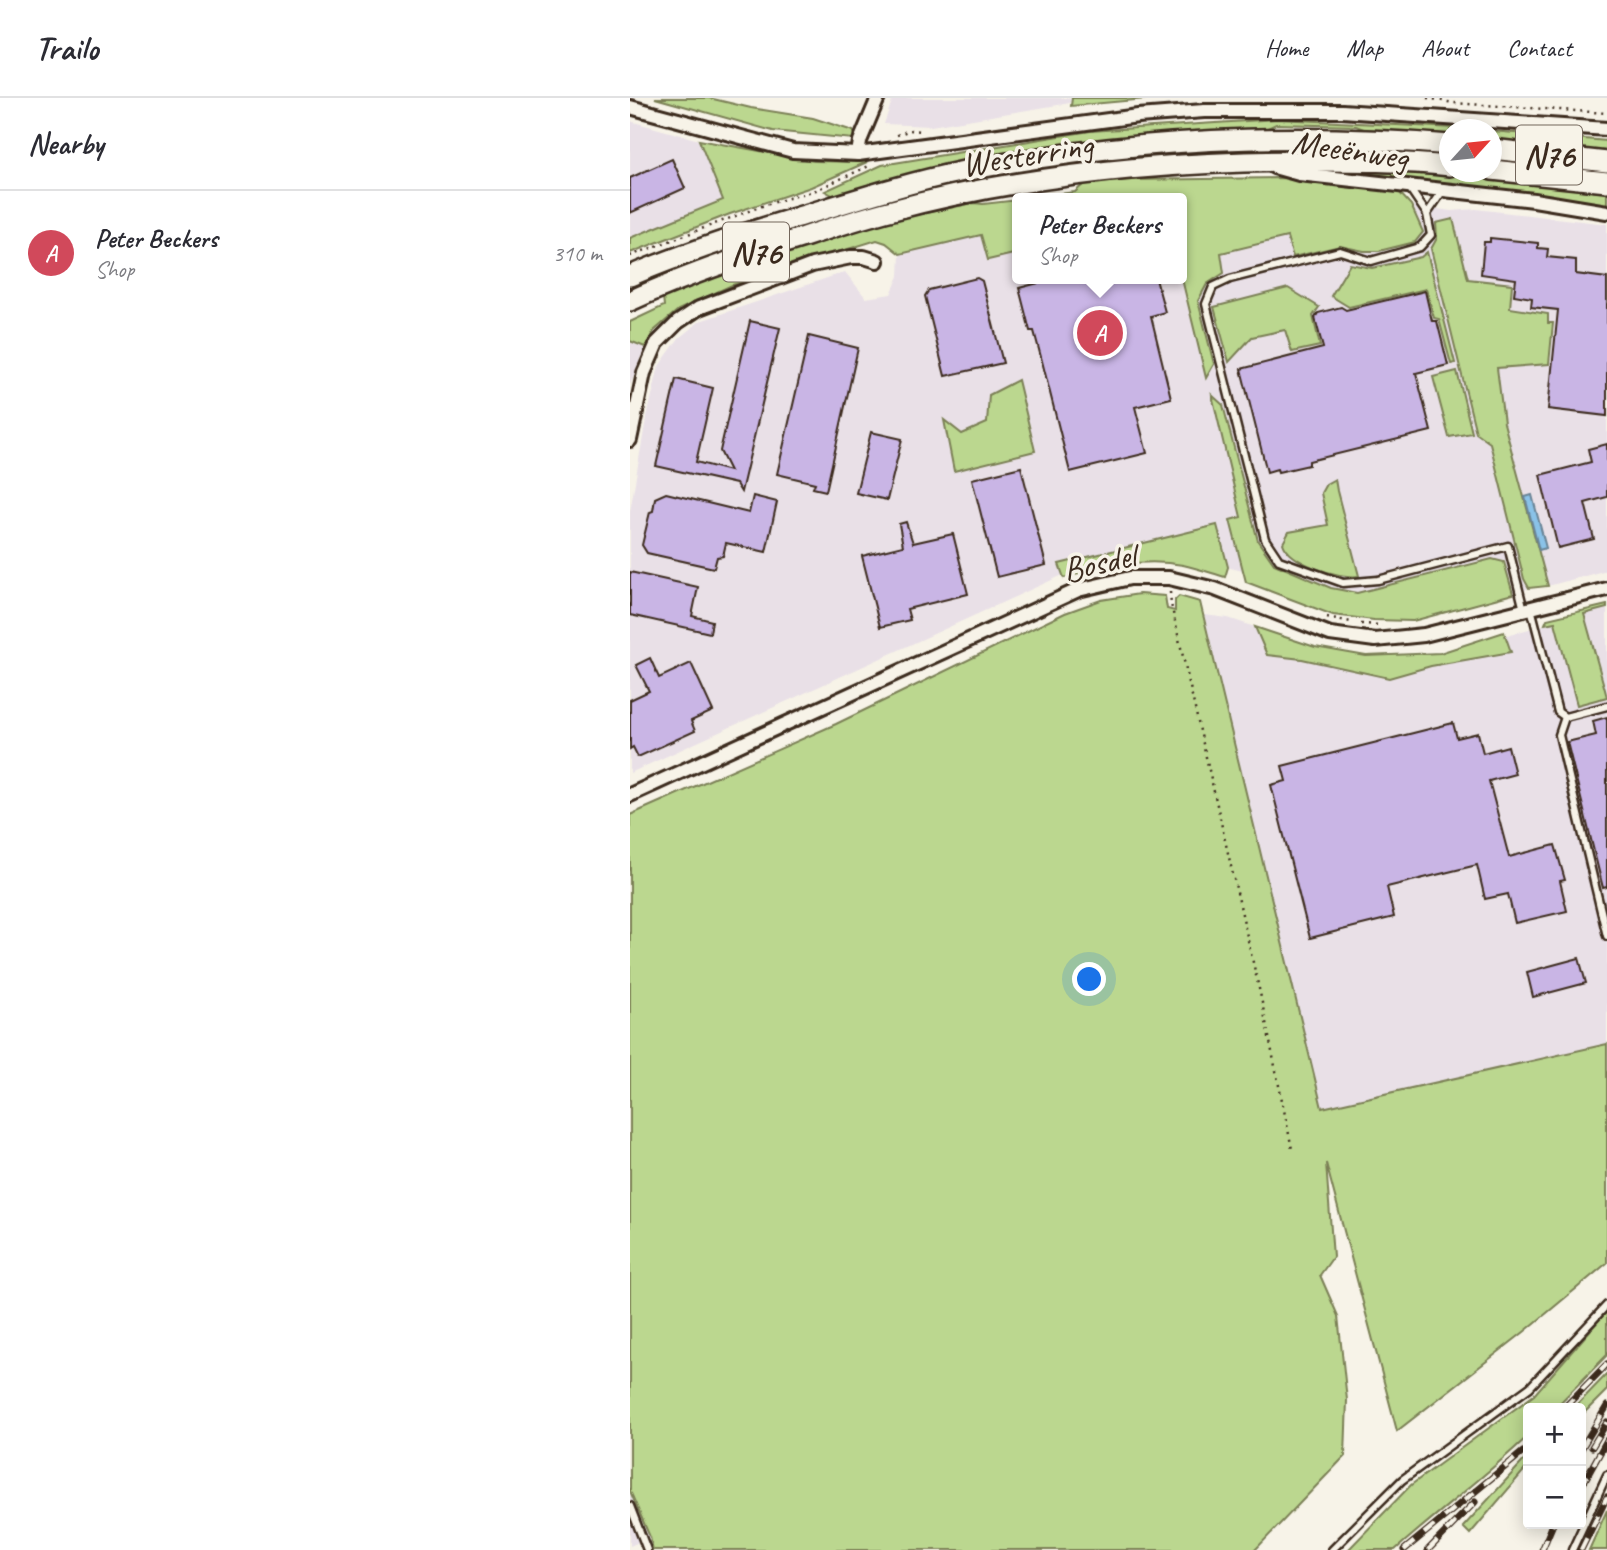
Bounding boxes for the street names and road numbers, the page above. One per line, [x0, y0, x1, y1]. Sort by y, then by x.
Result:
street label: Meeënweg [1289, 119, 1414, 180]
street label: Westerring [958, 122, 1098, 187]
road number: N76 [1516, 125, 1582, 184]
road number: N76 [723, 222, 789, 282]
street label: Bosdel [1058, 531, 1146, 593]

